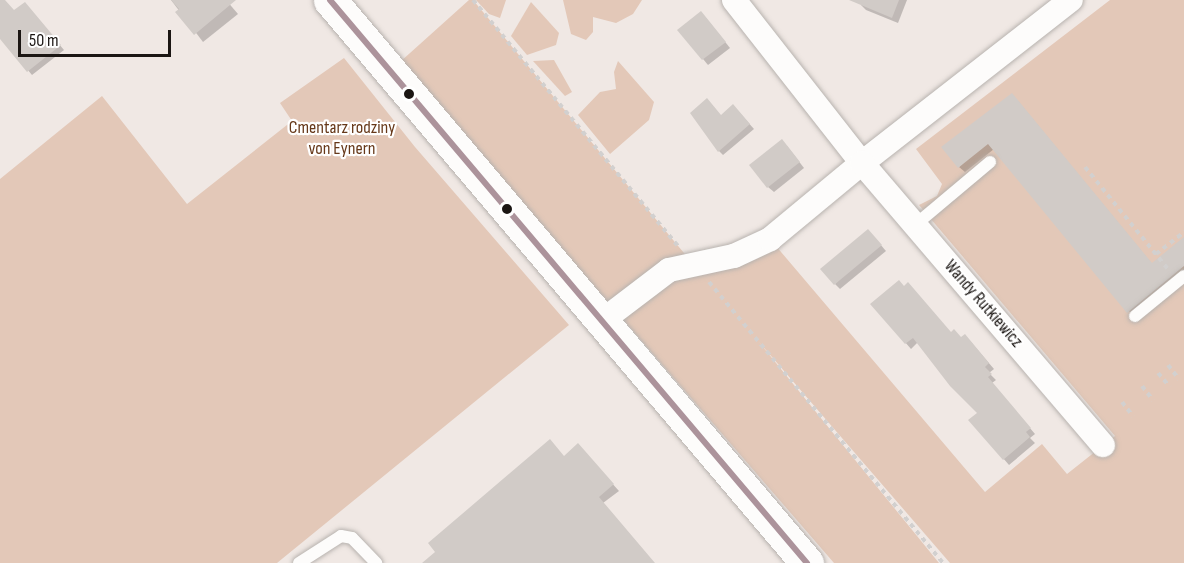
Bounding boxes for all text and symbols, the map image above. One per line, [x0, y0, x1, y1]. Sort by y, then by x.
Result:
scale bar [21, 18, 174, 56]
text: 50 m [29, 30, 59, 51]
unlabelled marker [403, 88, 415, 100]
park label: Cmentarz rodziny von Eynern [289, 118, 395, 160]
unlabelled marker [501, 203, 513, 215]
street label: Wandy Rutkiewicz [939, 256, 1027, 352]

